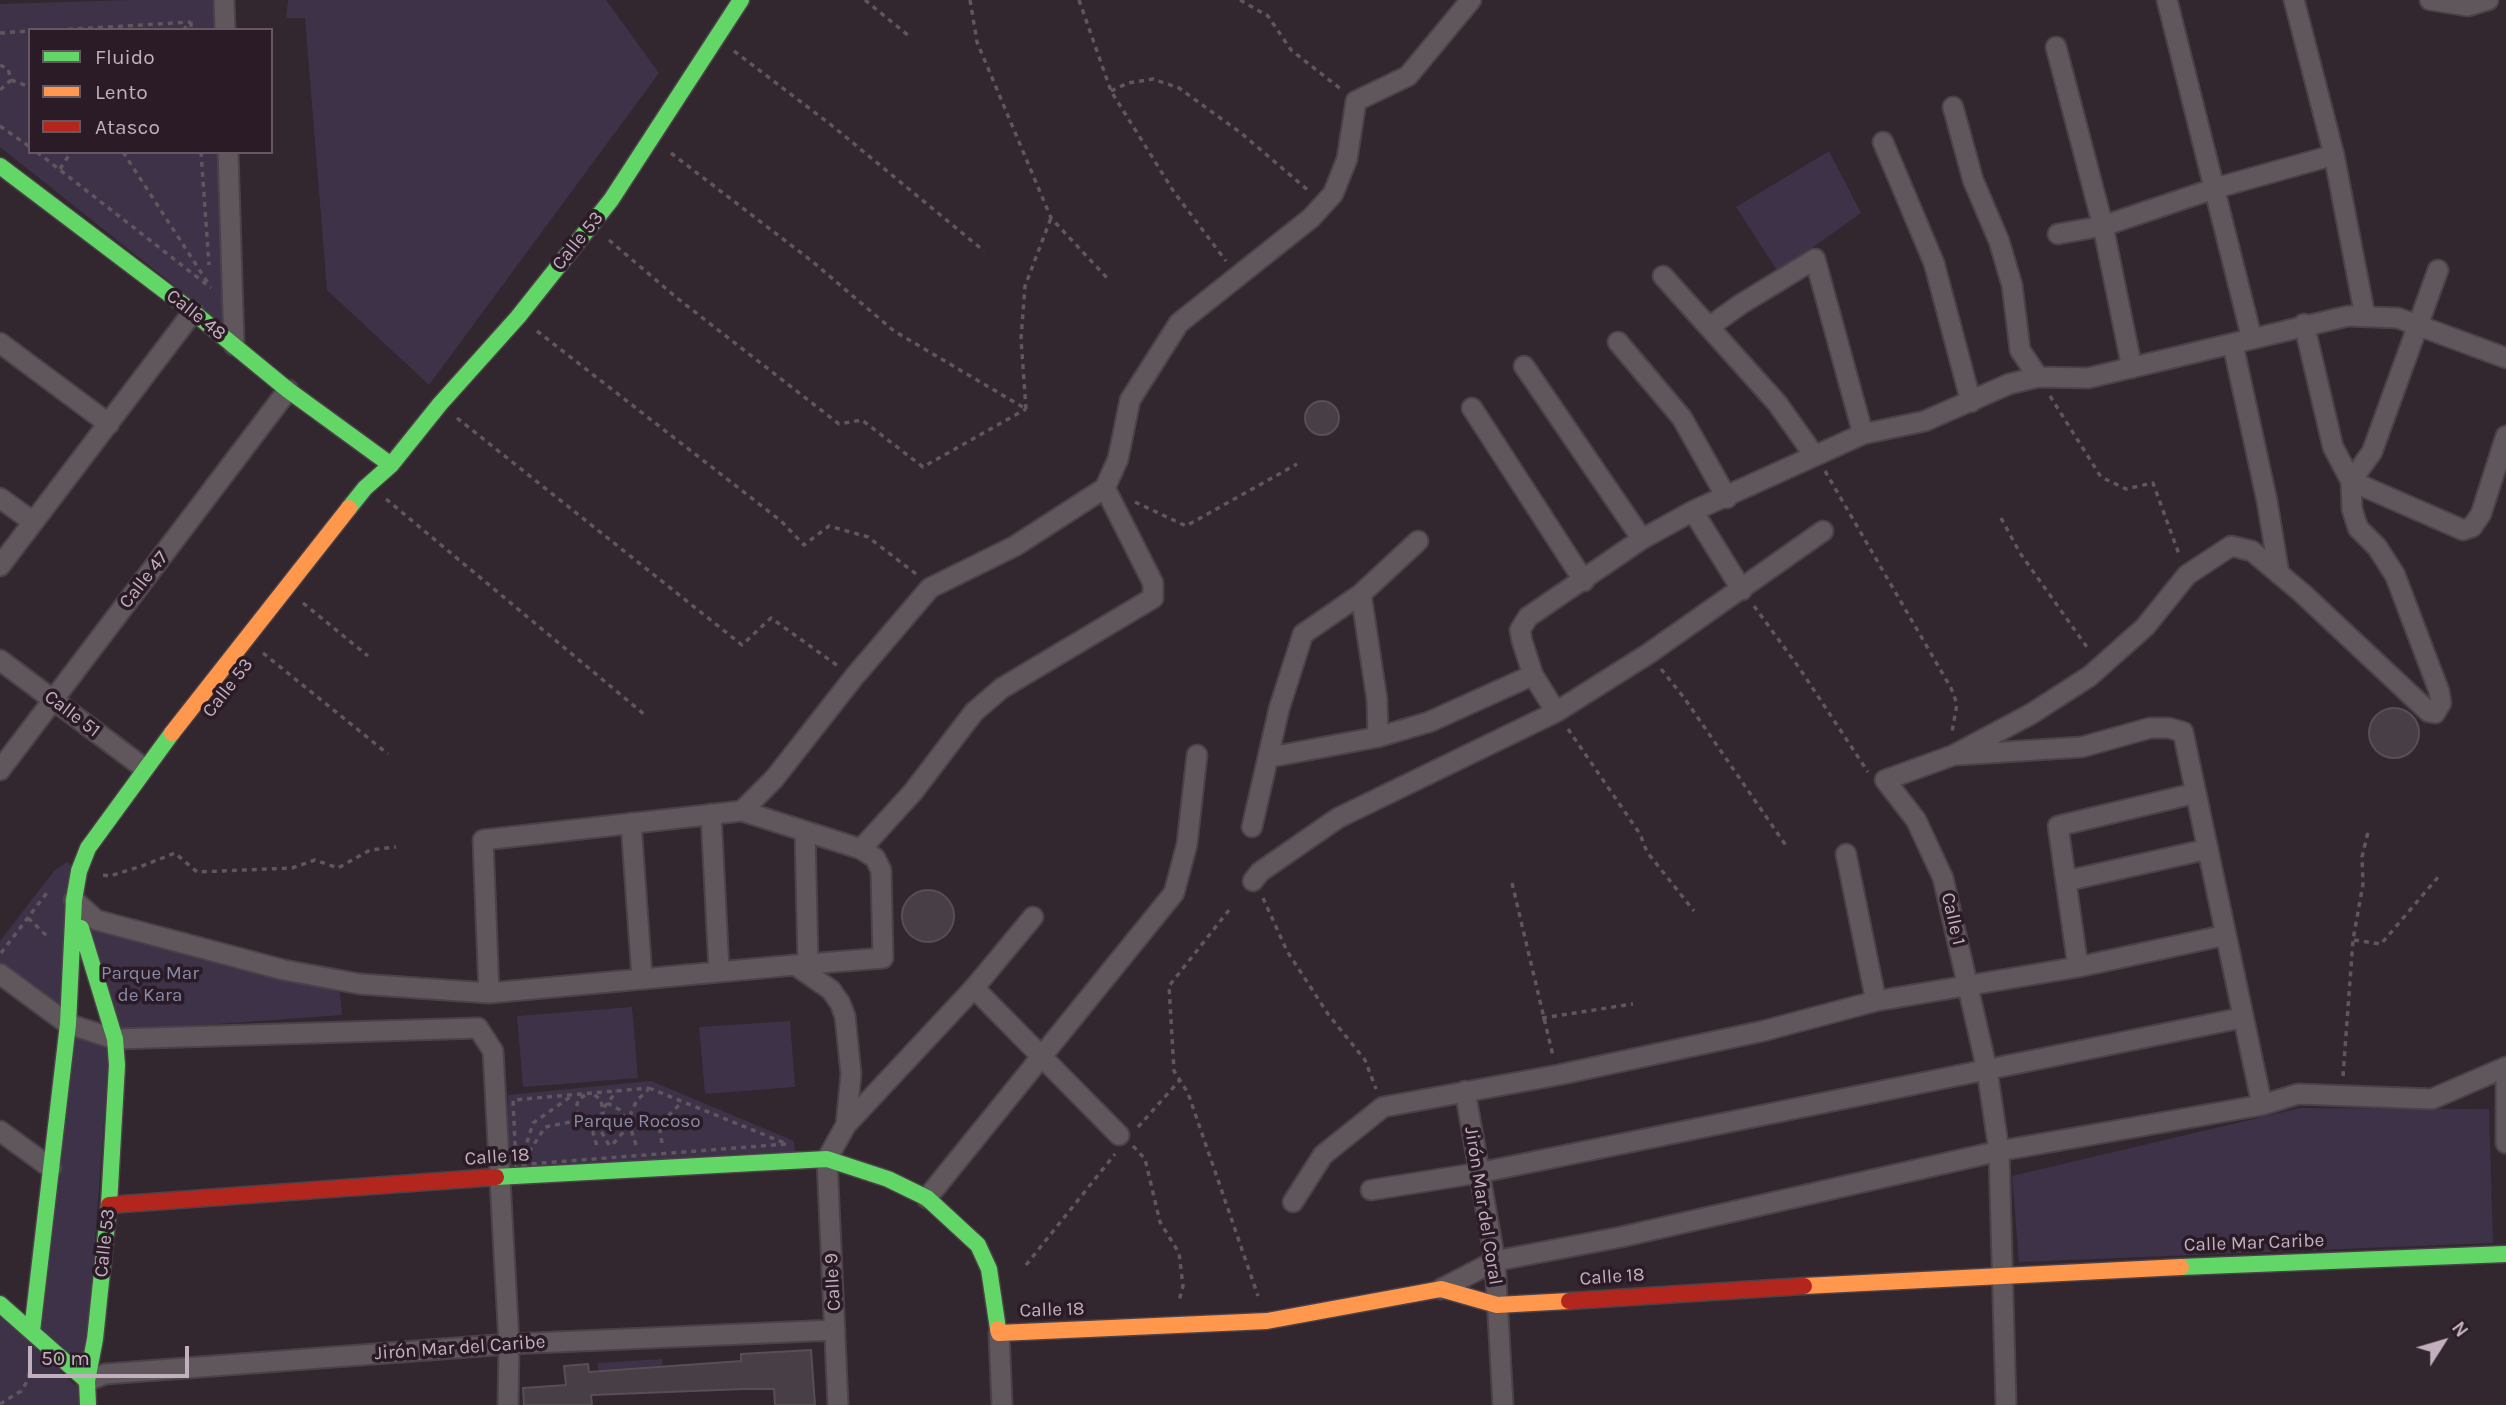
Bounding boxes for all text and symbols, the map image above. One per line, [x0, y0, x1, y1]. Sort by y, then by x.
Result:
legend [28, 28, 273, 154]
text: Fluido [95, 45, 155, 69]
text: Lento [95, 80, 148, 104]
text: Atasco [95, 115, 160, 139]
street label: Calle 53 [547, 207, 609, 275]
street label: Calle 48 [162, 285, 230, 345]
street label: Calle 47 [115, 547, 173, 613]
street label: Calle 53 [198, 654, 258, 722]
street label: Calle 51 [40, 686, 104, 742]
street label: Calle 1 [1936, 890, 1970, 948]
park label: Parque Mar de Kara [101, 963, 199, 1007]
park label: Parque Rocoso [573, 1111, 701, 1133]
street label: Jirón Mar del Coral [1459, 1125, 1507, 1287]
street label: Calle 18 [464, 1143, 530, 1171]
street label: Calle 53 [90, 1208, 120, 1278]
street label: Calle Mar Caribe [2183, 1229, 2325, 1257]
street label: Calle 9 [820, 1252, 846, 1312]
street label: Calle 18 [1579, 1263, 1645, 1291]
street label: Calle 18 [1019, 1297, 1085, 1323]
north arrow [2408, 1307, 2478, 1377]
text: N [2447, 1317, 2473, 1341]
street label: Jirón Mar del Caribe [374, 1331, 546, 1365]
scale bar [32, 1332, 192, 1376]
text: 50 m [41, 1346, 90, 1370]

